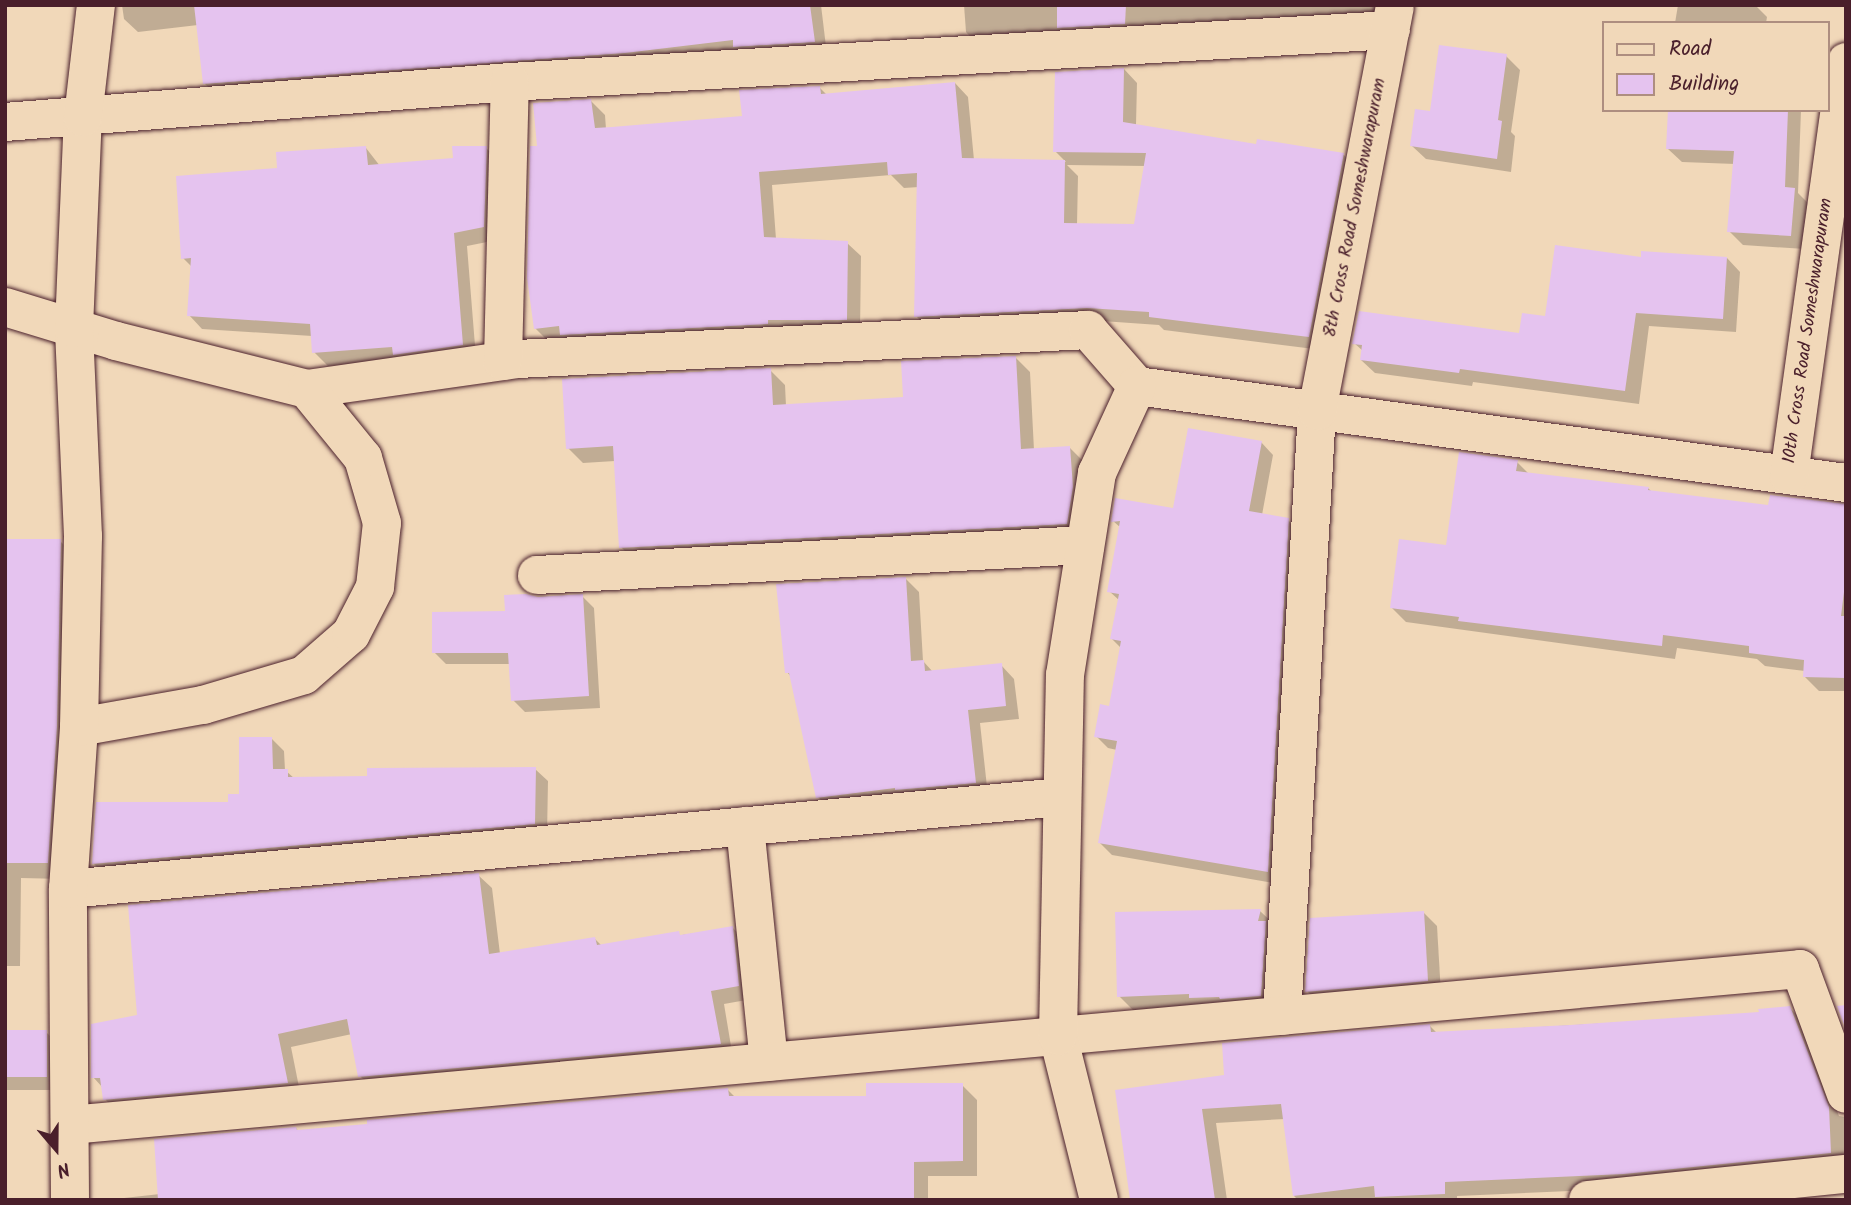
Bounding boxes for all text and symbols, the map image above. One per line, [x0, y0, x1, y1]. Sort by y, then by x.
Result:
legend [1602, 21, 1830, 112]
text: Road [1669, 33, 1711, 66]
text: Building [1669, 68, 1739, 101]
street label: 8th Cross Road Someshwarapuram [1320, 76, 1392, 340]
street label: 10th Cross Road Someshwarapuram [1780, 197, 1838, 465]
north arrow [21, 1114, 91, 1184]
text: N [52, 1153, 74, 1185]

